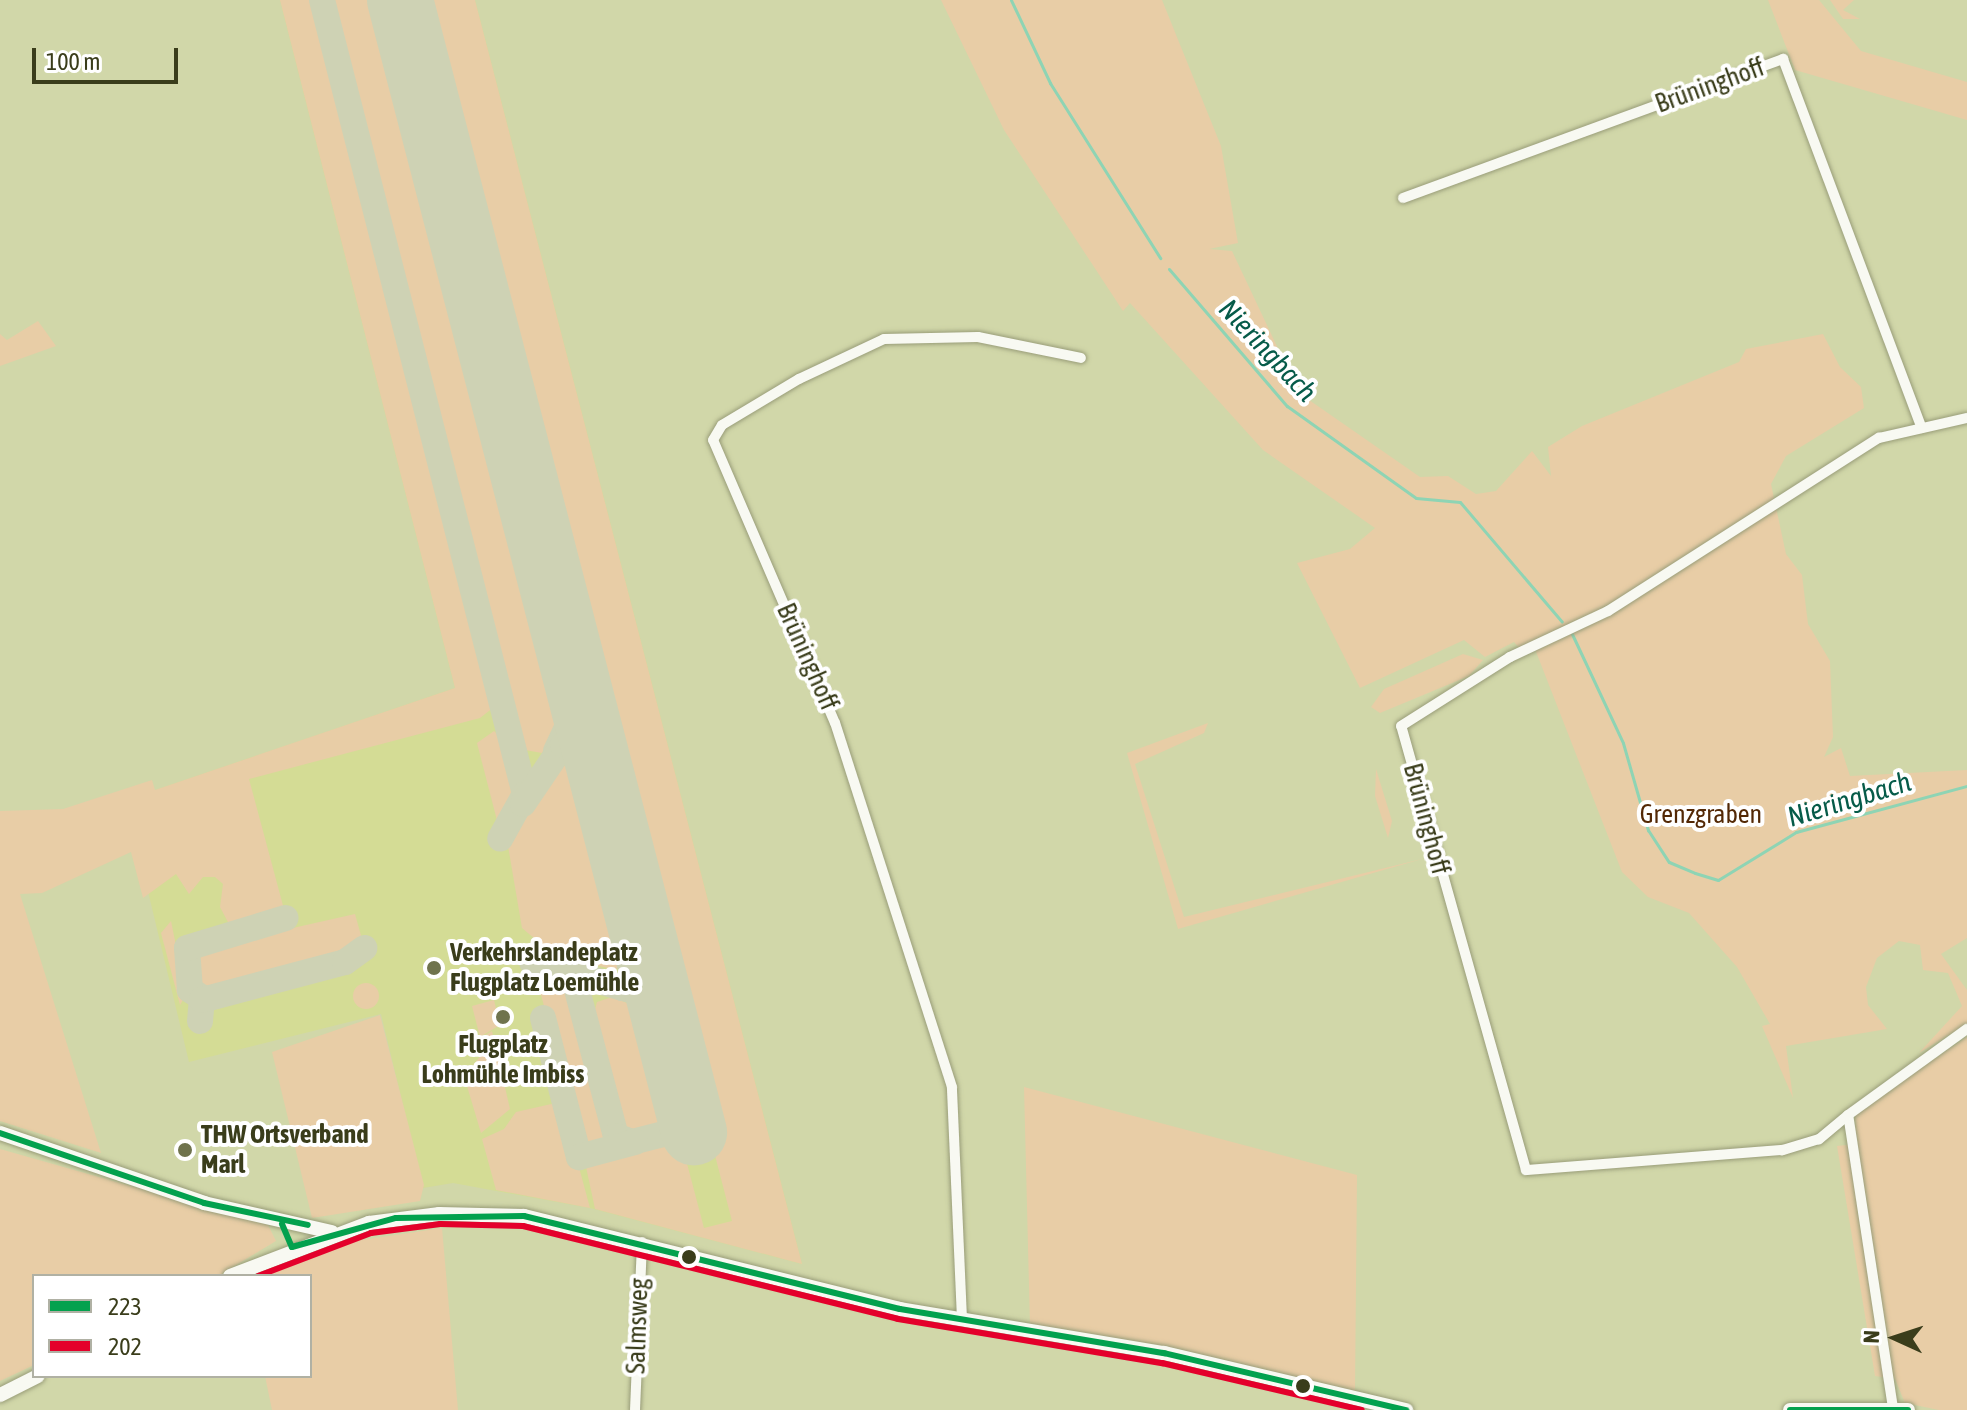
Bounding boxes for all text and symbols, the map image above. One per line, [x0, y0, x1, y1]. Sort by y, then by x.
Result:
scale bar [36, 32, 182, 82]
text: 100 m [46, 48, 100, 75]
street label: Brüninghoff [1651, 52, 1769, 120]
water label: Nieringbach [1212, 292, 1324, 408]
street label: Brüninghoff [770, 599, 844, 715]
street label: Brüninghoff [1396, 760, 1456, 878]
water label: Nieringbach [1783, 764, 1915, 834]
park label: Grenzgraben [1640, 799, 1762, 831]
place label: Verkehrslandeplatz Flugplatz Loemühle [450, 937, 639, 998]
marker: Verkehrslandeplatz Flugplatz Loemühle [425, 959, 443, 977]
marker: Flugplatz Lohmühle Imbiss [494, 1008, 512, 1026]
place label: Flugplatz Lohmühle Imbiss [422, 1029, 584, 1090]
place label: THW Ortsverband Marl [201, 1119, 368, 1180]
marker: THW Ortsverband Marl [176, 1141, 194, 1159]
unlabelled marker [681, 1249, 697, 1265]
legend [32, 1274, 312, 1378]
street label: Salmsweg [621, 1277, 655, 1375]
text: 223 [108, 1293, 142, 1320]
north arrow [1855, 1298, 1935, 1378]
text: N [1858, 1330, 1884, 1344]
text: 202 [108, 1333, 142, 1360]
unlabelled marker [1295, 1378, 1311, 1394]

